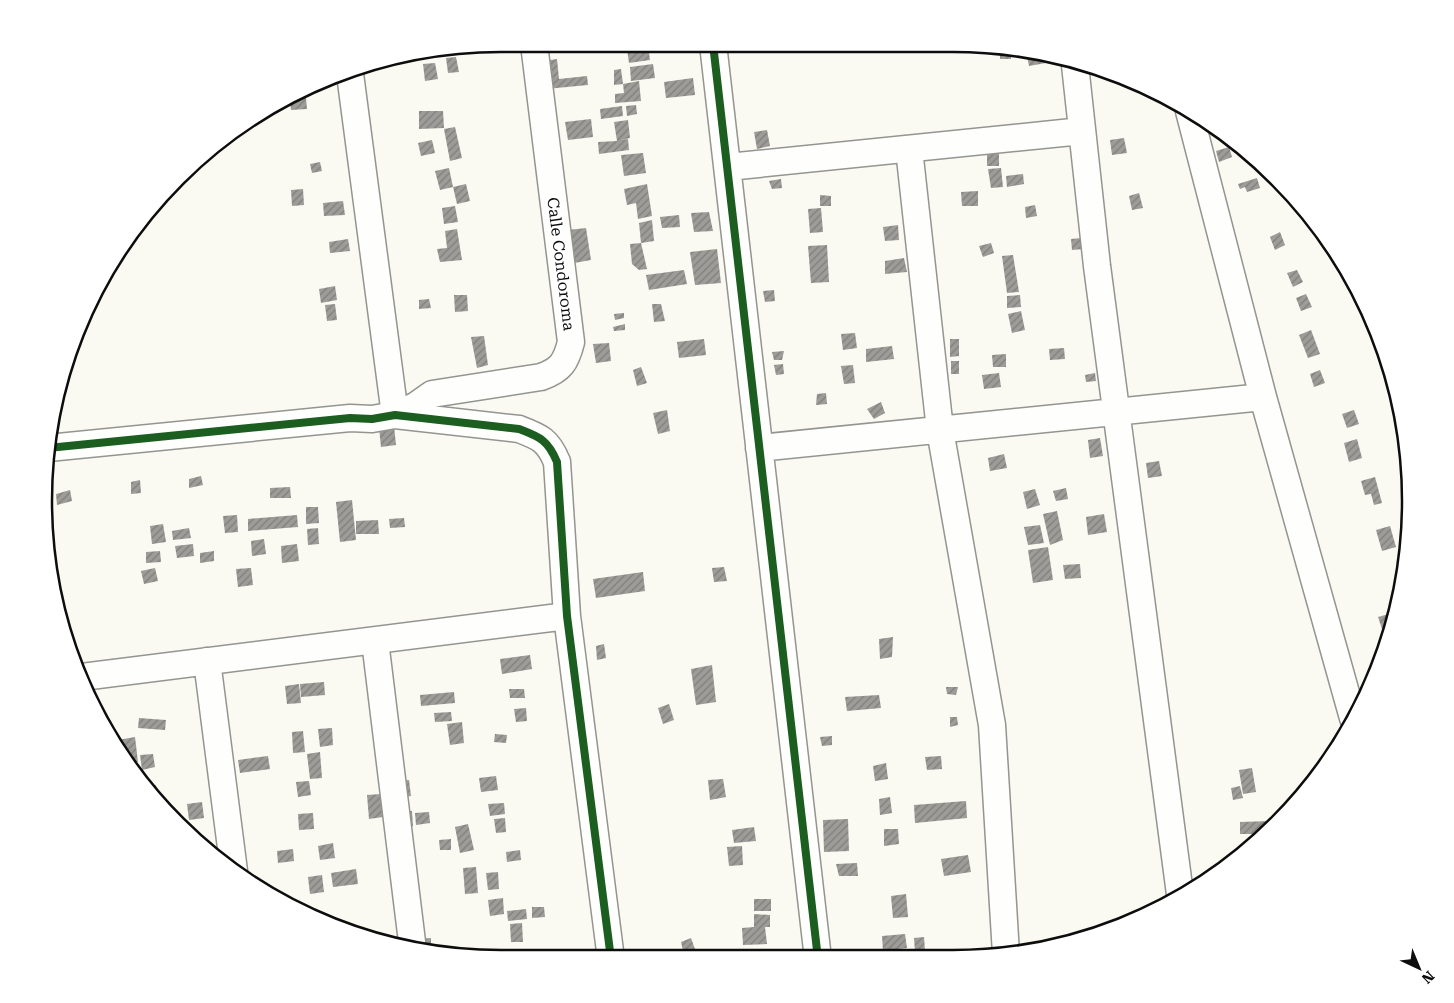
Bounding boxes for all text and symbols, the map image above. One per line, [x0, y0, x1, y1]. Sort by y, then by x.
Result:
street label: Calle Condoroma [543, 196, 579, 332]
north arrow [1394, 943, 1444, 993]
text: N [1418, 968, 1437, 987]

